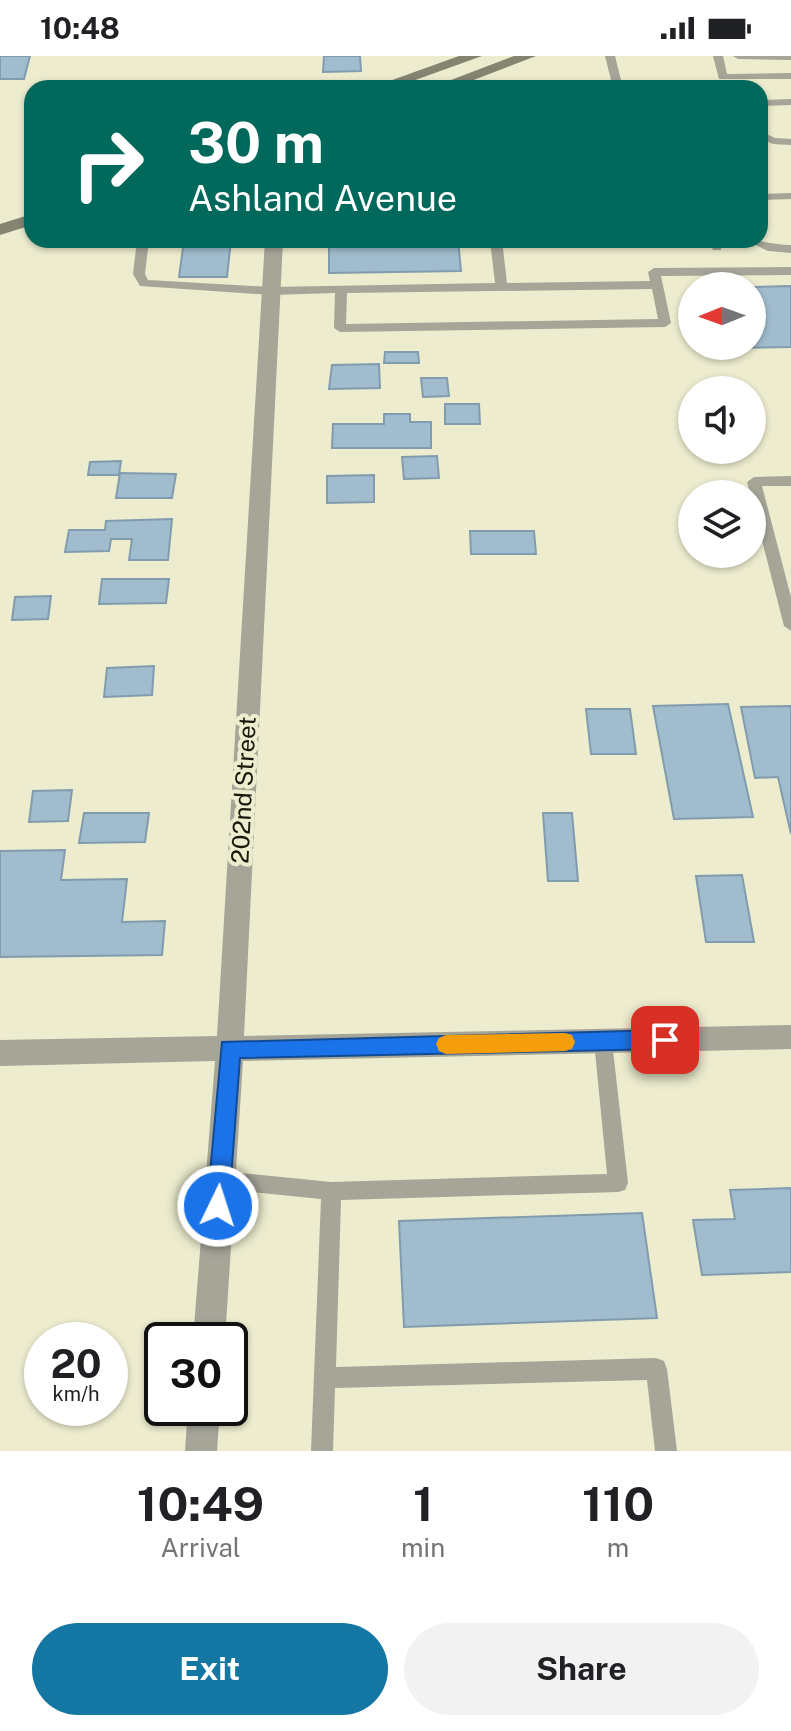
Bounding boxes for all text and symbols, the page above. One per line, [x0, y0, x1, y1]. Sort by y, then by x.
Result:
text: 10:48 [40, 10, 120, 46]
text: 30 m [188, 110, 324, 176]
icon: right [56, 112, 160, 216]
text: Ashland Avenue [188, 177, 457, 219]
north arrow [678, 272, 766, 360]
map controls [678, 272, 766, 568]
button: sound [678, 376, 766, 464]
button: layers [678, 480, 766, 568]
street label: 202nd Street [225, 716, 261, 864]
pin [631, 1006, 699, 1074]
icon: arrive [643, 1018, 687, 1062]
position arrow [176, 1164, 260, 1248]
speed limit sign: 30 [144, 1322, 248, 1426]
text: 20 [50, 1340, 102, 1387]
text: km/h [52, 1382, 100, 1406]
text: 10:49 [137, 1475, 264, 1532]
text: 1 [413, 1475, 433, 1532]
text: 110 [582, 1475, 654, 1532]
text: Arrival [160, 1532, 241, 1563]
text: min [401, 1532, 445, 1563]
text: m [607, 1532, 629, 1563]
button: Exit [32, 1623, 388, 1715]
button: Share [404, 1623, 759, 1715]

